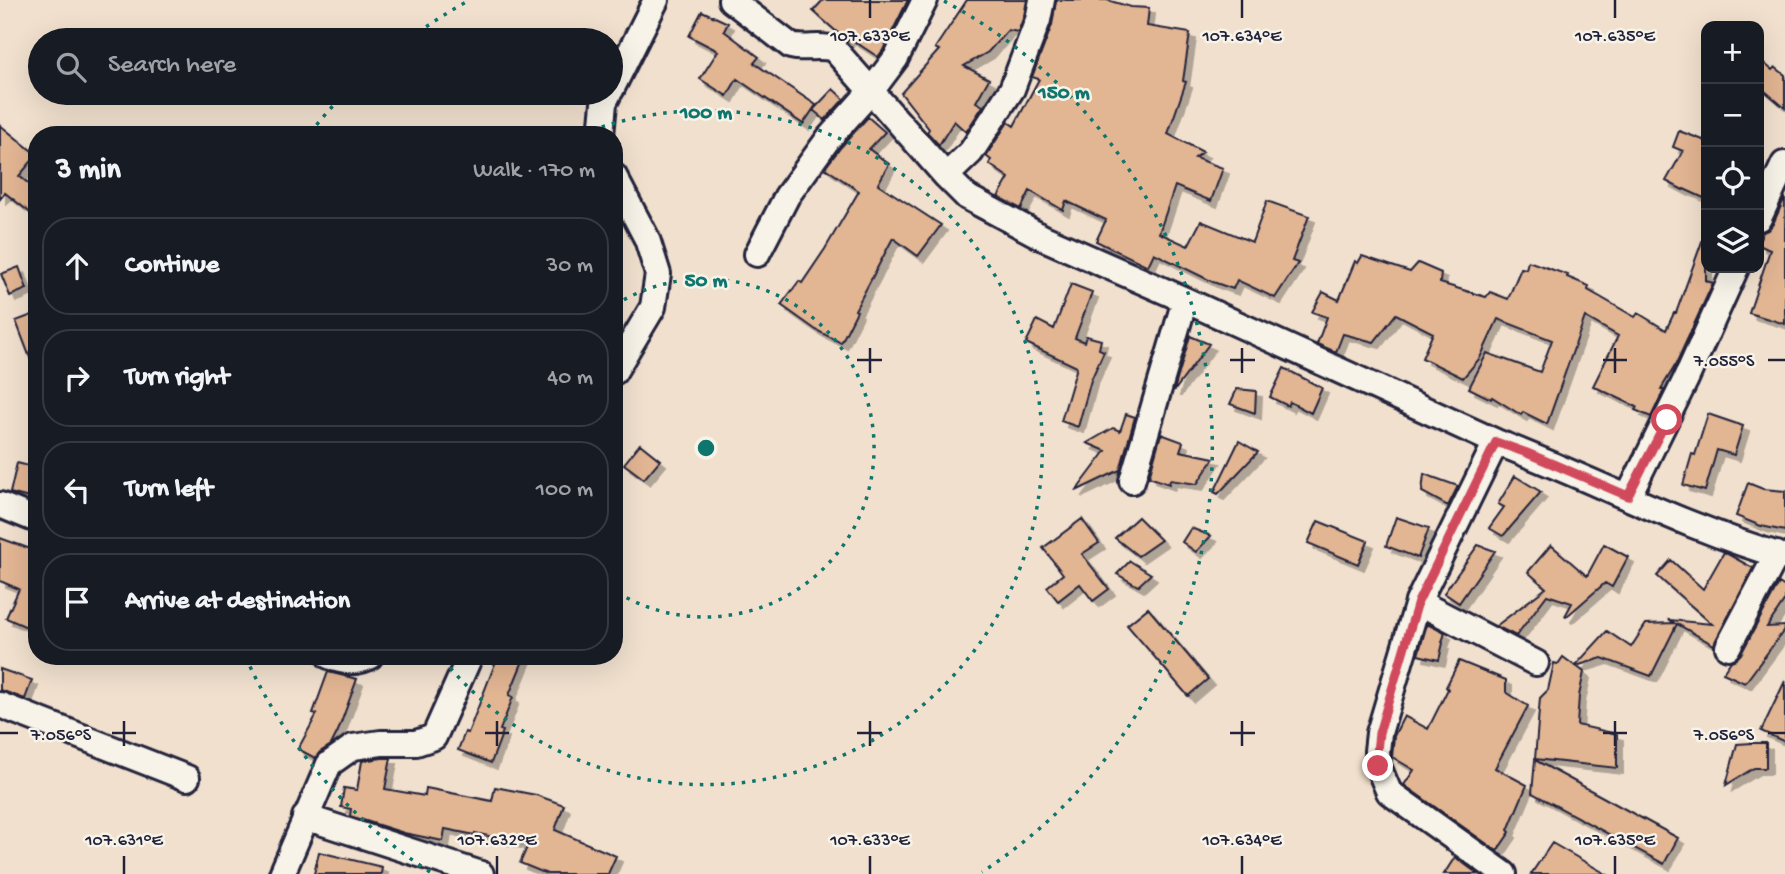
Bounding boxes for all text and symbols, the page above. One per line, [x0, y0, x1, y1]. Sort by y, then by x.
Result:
map controls [1701, 21, 1764, 273]
button: + [1701, 21, 1764, 84]
text: 107.633°E [829, 27, 911, 48]
text: 107.634°E [1202, 27, 1282, 48]
text: 107.635°E [1574, 27, 1656, 48]
search box [28, 28, 623, 105]
icon: search [52, 48, 90, 86]
text: Search here [108, 51, 236, 82]
text: 150 m [1037, 82, 1090, 107]
button: − [1701, 84, 1764, 147]
text: 100 m [679, 102, 732, 127]
button: locate [1701, 147, 1764, 210]
text: 3 min [56, 154, 121, 189]
text: Walk · 170 m [473, 158, 595, 185]
button: layers [1701, 210, 1764, 273]
icon: ahead [58, 247, 96, 285]
text: Continue [125, 251, 219, 282]
text: 30 m [546, 253, 593, 280]
text: 50 m [685, 270, 728, 295]
text: 7.055°S [1693, 352, 1755, 373]
icon: right [58, 359, 96, 397]
text: Turn right [125, 363, 229, 394]
text: 40 m [547, 365, 593, 392]
route start [1651, 404, 1682, 435]
centre of rings [694, 436, 718, 460]
icon: left [58, 471, 96, 509]
text: Turn left [125, 475, 213, 506]
text: 100 m [536, 477, 593, 504]
icon: arrive [58, 583, 96, 621]
text: Arrive at destination [125, 587, 350, 618]
text: 7.056°S [30, 726, 92, 747]
text: 7.056°S [1693, 726, 1755, 747]
route end [1362, 750, 1393, 781]
text: 107.631°E [84, 831, 164, 852]
text: 107.632°E [456, 831, 537, 852]
text: 107.633°E [829, 831, 911, 852]
text: 107.634°E [1202, 831, 1282, 852]
text: 107.635°E [1574, 831, 1656, 852]

